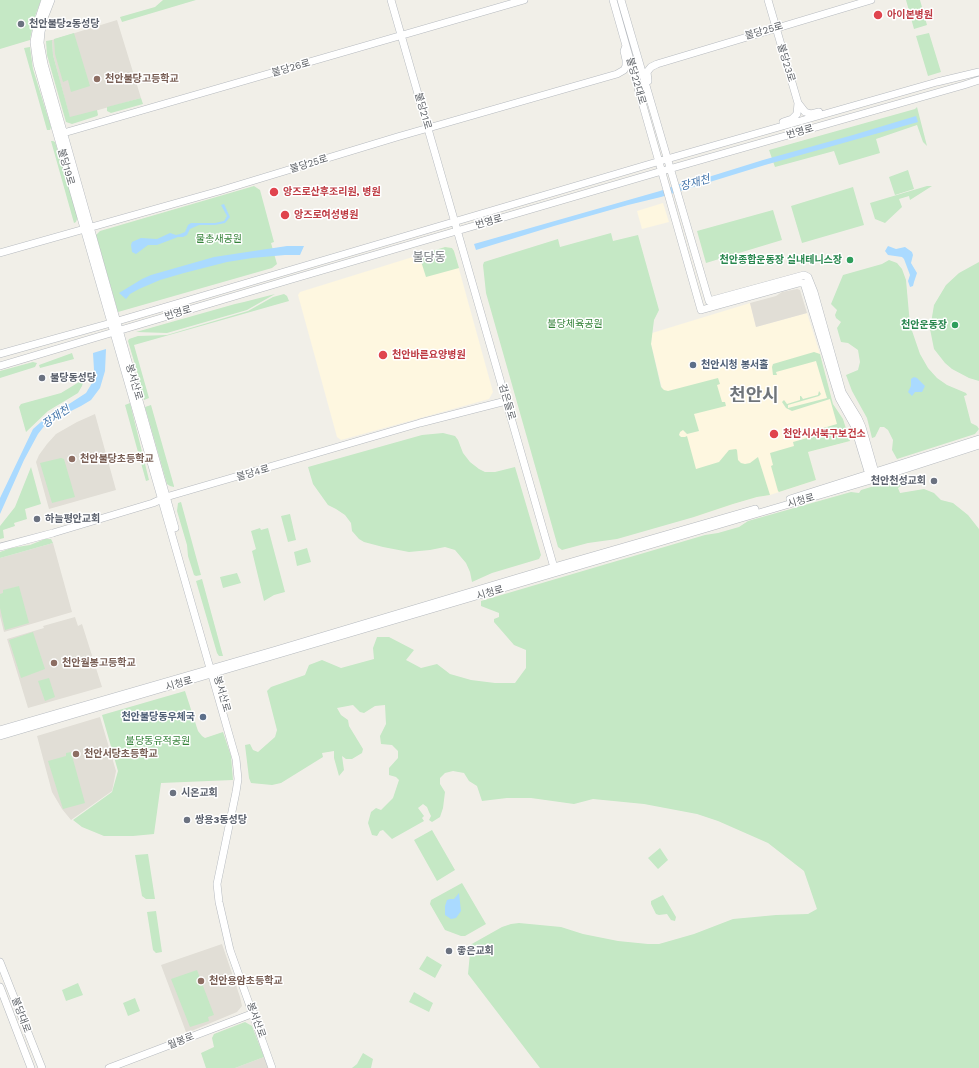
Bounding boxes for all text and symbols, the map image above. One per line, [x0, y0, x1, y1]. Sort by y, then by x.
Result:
marker: 아이본병원 [872, 9, 884, 21]
place label: 아이본병원 [887, 9, 933, 21]
place label: 천안불당2동성당 [29, 18, 99, 30]
marker: 천안불당2동성당 [16, 19, 26, 29]
street label: 불당25로 [743, 20, 785, 42]
street label: 불당23로 [775, 42, 797, 84]
street label: 불당22대로 [624, 56, 648, 106]
street label: 불당26로 [270, 57, 312, 79]
place label: 천안불당고등학교 [105, 73, 179, 85]
marker: 천안불당고등학교 [92, 74, 102, 84]
street label: 불당21로 [412, 91, 434, 131]
street label: 번영로 [785, 122, 815, 142]
street label: 불당19로 [55, 147, 77, 187]
street label: 불당25로 [288, 153, 330, 175]
water label: 장재천 [679, 172, 711, 194]
marker: 앙즈로산후조리원, 병원 [268, 186, 280, 198]
place label: 앙즈로산후조리원, 병원 [283, 186, 381, 198]
marker: 앙즈로여성병원 [279, 209, 291, 221]
place label: 앙즈로여성병원 [294, 209, 358, 221]
street label: 번영로 [474, 212, 504, 232]
park label: 물총새공원 [196, 233, 242, 245]
district label: 불당동 [412, 250, 446, 264]
place label: 천안종합운동장 실내테니스장 [720, 254, 842, 266]
marker: 천안종합운동장 실내테니스장 [845, 255, 855, 265]
street label: 번영로 [163, 303, 193, 323]
park label: 불당체육공원 [547, 318, 603, 330]
place label: 천안운동장 [901, 319, 947, 331]
marker: 천안운동장 [950, 320, 960, 330]
marker: 천안바른요양병원 [377, 349, 389, 361]
place label: 천안바른요양병원 [392, 349, 466, 361]
place label: 천안시청 봉서홀 [701, 359, 768, 371]
marker: 천안시청 봉서홀 [688, 360, 698, 370]
street label: 봉서산로 [123, 363, 145, 401]
place label: 불당동성당 [50, 372, 96, 384]
marker: 불당동성당 [37, 373, 47, 383]
street label: 검은들로 [496, 383, 518, 421]
district label: 천안시 [729, 385, 779, 407]
water label: 장재천 [40, 403, 72, 431]
marker: 천안시서북구보건소 [768, 428, 780, 440]
place label: 천안시서북구보건소 [783, 428, 866, 440]
place label: 천안불당초등학교 [80, 453, 154, 465]
marker: 천안불당초등학교 [67, 454, 77, 464]
street label: 불당4로 [235, 463, 271, 483]
place label: 천안천성교회 [871, 475, 926, 487]
marker: 천안천성교회 [929, 476, 939, 486]
street label: 시청로 [786, 491, 816, 511]
place label: 하늘평안교회 [45, 513, 100, 525]
marker: 하늘평안교회 [32, 514, 42, 524]
street label: 시청로 [475, 583, 505, 603]
place label: 천안월봉고등학교 [62, 657, 136, 669]
marker: 천안월봉고등학교 [49, 658, 59, 668]
street label: 시청로 [164, 674, 194, 694]
street label: 봉서산로 [211, 675, 233, 713]
place label: 천안불당동우체국 [121, 711, 195, 723]
marker: 천안불당동우체국 [198, 712, 208, 722]
park label: 불당동유적공원 [126, 735, 190, 747]
place label: 천안서당초등학교 [84, 748, 158, 760]
marker: 천안서당초등학교 [71, 749, 81, 759]
place label: 시온교회 [181, 787, 218, 799]
marker: 시온교회 [168, 788, 178, 798]
place label: 쌍용3동성당 [195, 814, 247, 826]
marker: 쌍용3동성당 [182, 815, 192, 825]
place label: 좋은교회 [457, 945, 494, 957]
marker: 좋은교회 [444, 946, 454, 956]
place label: 천안용암초등학교 [209, 975, 283, 987]
marker: 천안용암초등학교 [196, 976, 206, 986]
street label: 불당대로 [9, 996, 33, 1034]
street label: 봉서산로 [244, 1001, 268, 1039]
street label: 월봉로 [166, 1030, 196, 1052]

